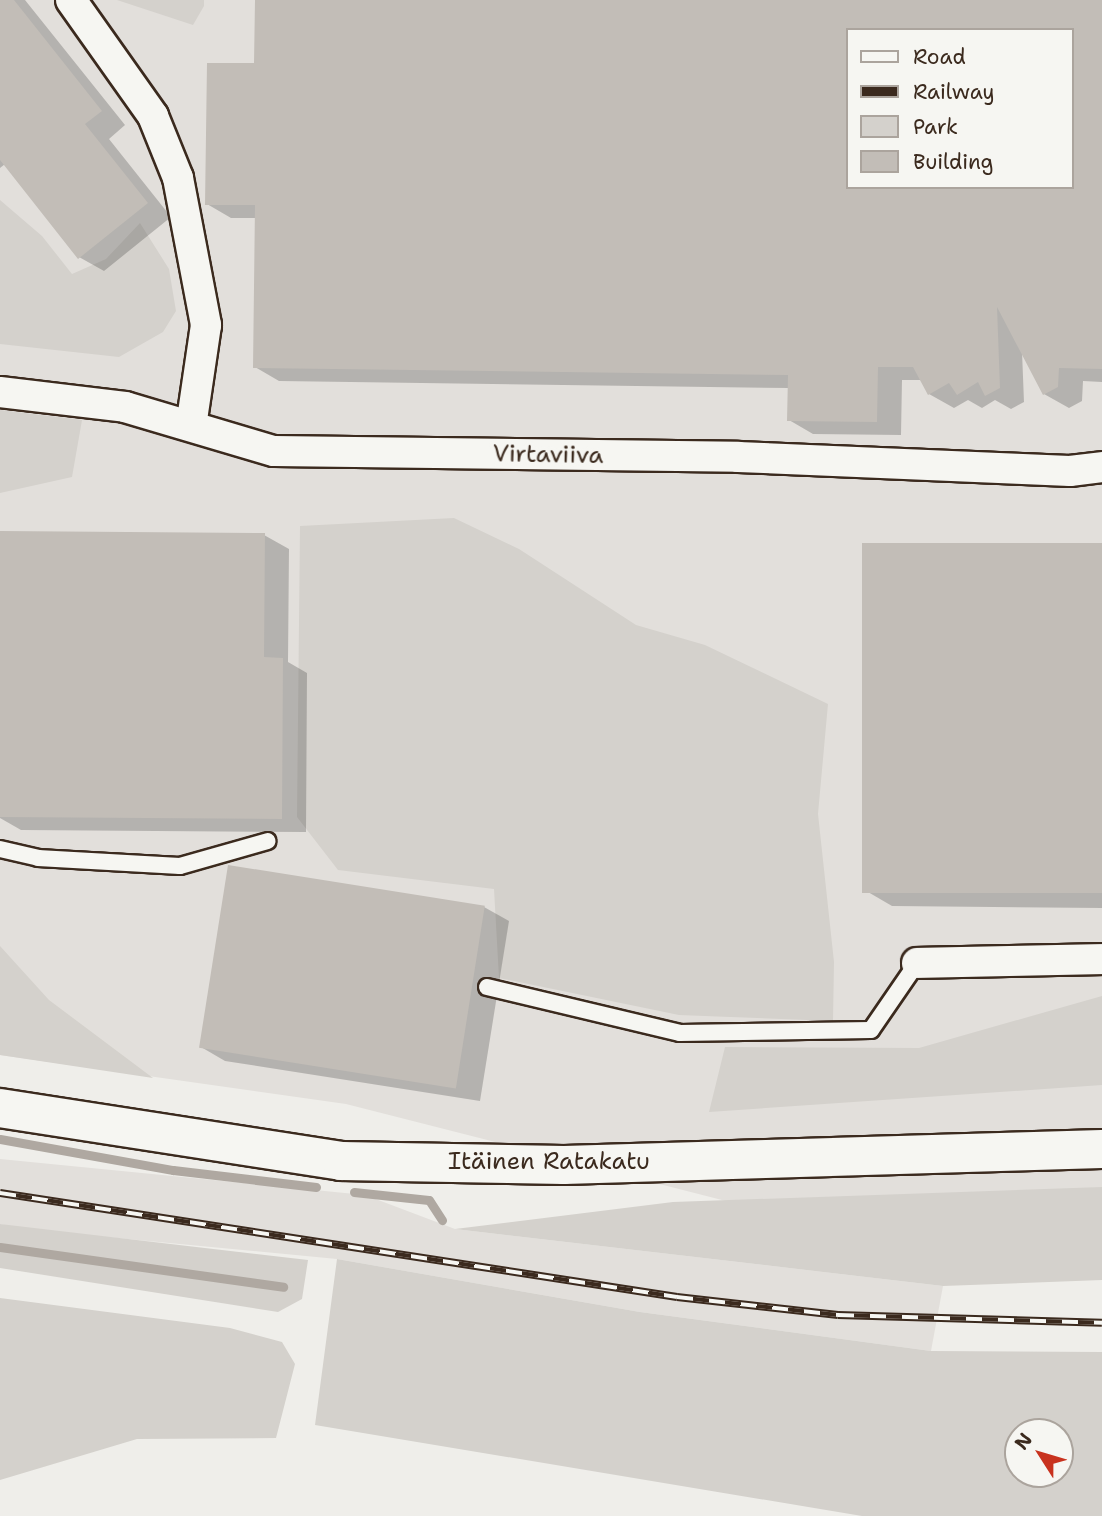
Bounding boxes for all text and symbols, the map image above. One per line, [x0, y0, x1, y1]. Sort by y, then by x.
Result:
legend [846, 28, 1074, 189]
text: Road [913, 43, 966, 71]
text: Railway [913, 78, 995, 106]
text: Park [913, 113, 958, 141]
text: Building [913, 148, 993, 176]
street label: Virtaviiva [492, 440, 604, 470]
street label: Itäinen Ratakatu [448, 1148, 650, 1176]
north arrow [1004, 1418, 1074, 1488]
text: N [1009, 1428, 1038, 1455]

